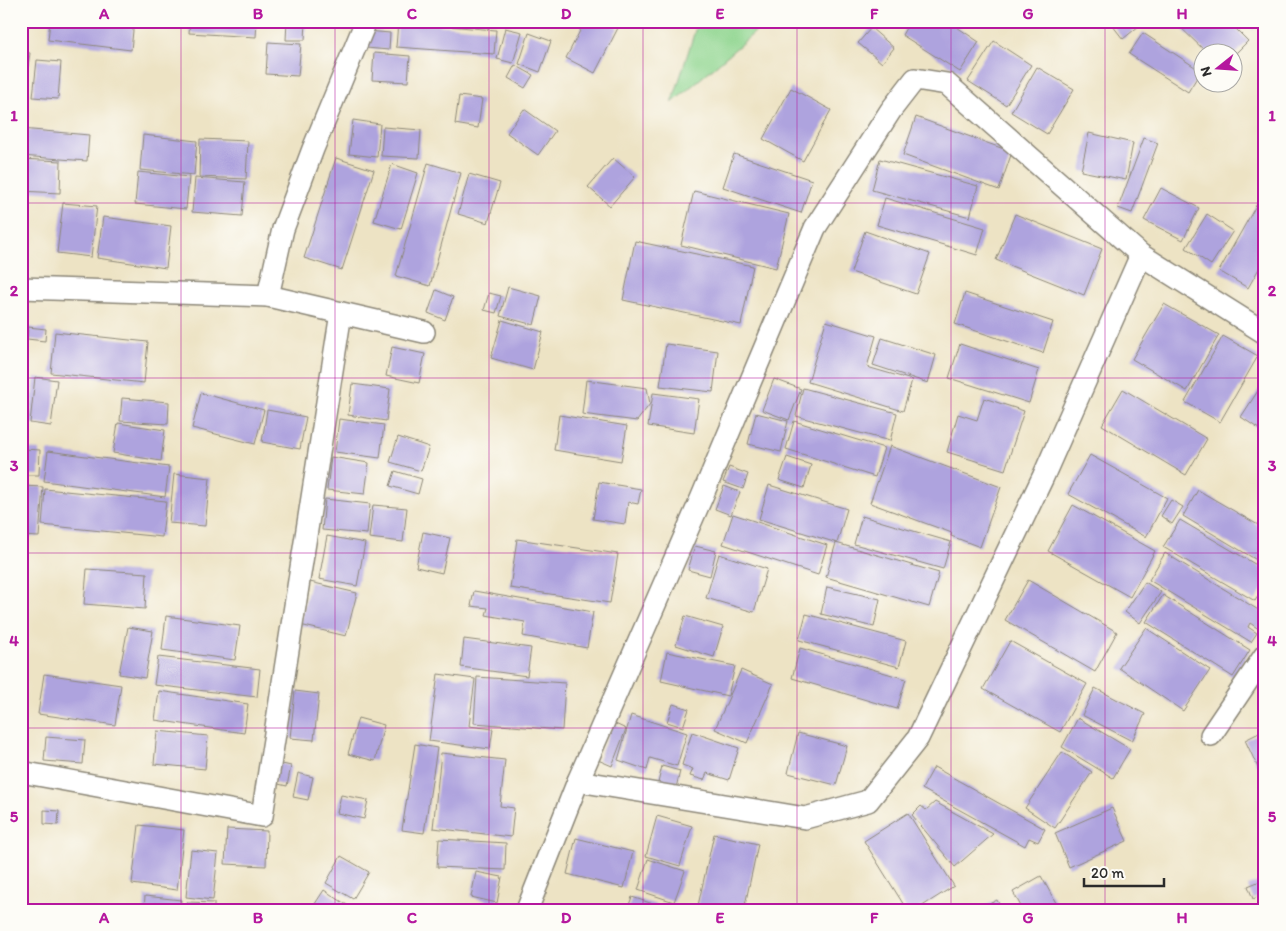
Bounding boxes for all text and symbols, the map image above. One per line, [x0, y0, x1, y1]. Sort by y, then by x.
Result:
text: A [98, 4, 110, 23]
text: B [253, 4, 264, 23]
text: C [407, 4, 418, 23]
text: D [561, 4, 572, 23]
text: E [716, 4, 725, 23]
text: F [870, 4, 879, 23]
text: G [1022, 4, 1034, 23]
text: H [1176, 4, 1188, 23]
north arrow [1194, 42, 1244, 92]
text: N [1197, 65, 1216, 79]
text: 1 [10, 106, 18, 125]
text: 1 [1268, 106, 1276, 125]
text: 2 [10, 281, 19, 300]
text: 2 [1268, 281, 1277, 300]
text: 3 [10, 456, 19, 475]
text: 3 [1268, 456, 1277, 475]
text: 4 [9, 631, 19, 650]
text: 4 [1267, 631, 1277, 650]
text: 5 [10, 807, 19, 826]
text: 5 [1268, 807, 1277, 826]
scale bar [1084, 856, 1164, 888]
text: 20 m [1091, 864, 1125, 882]
text: A [98, 908, 110, 927]
text: B [253, 908, 264, 927]
text: C [407, 908, 418, 927]
text: D [561, 908, 572, 927]
text: E [716, 908, 725, 927]
text: F [870, 908, 879, 927]
text: G [1022, 908, 1034, 927]
text: H [1176, 908, 1188, 927]

